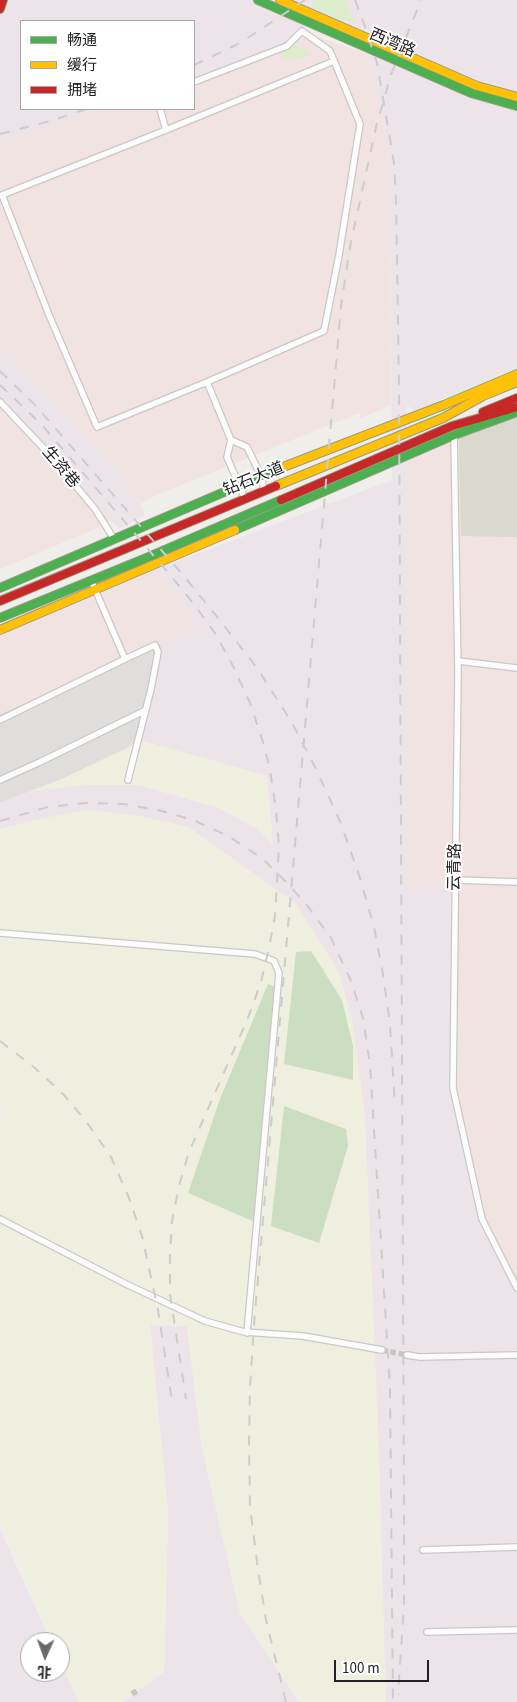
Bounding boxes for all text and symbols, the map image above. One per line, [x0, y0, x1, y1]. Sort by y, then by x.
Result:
legend [20, 20, 195, 110]
street label: 西湾路 [366, 26, 418, 62]
text: 畅通 [67, 30, 97, 51]
text: 缓行 [67, 55, 97, 76]
text: 拥堵 [67, 80, 97, 101]
street label: 生资巷 [37, 443, 83, 493]
street label: 钻石大道 [221, 459, 287, 501]
street label: 云青路 [446, 843, 466, 891]
north arrow [20, 1632, 70, 1682]
scale bar [337, 1650, 432, 1682]
text: 100 m [342, 1658, 380, 1679]
text: 北 [37, 1661, 52, 1681]

